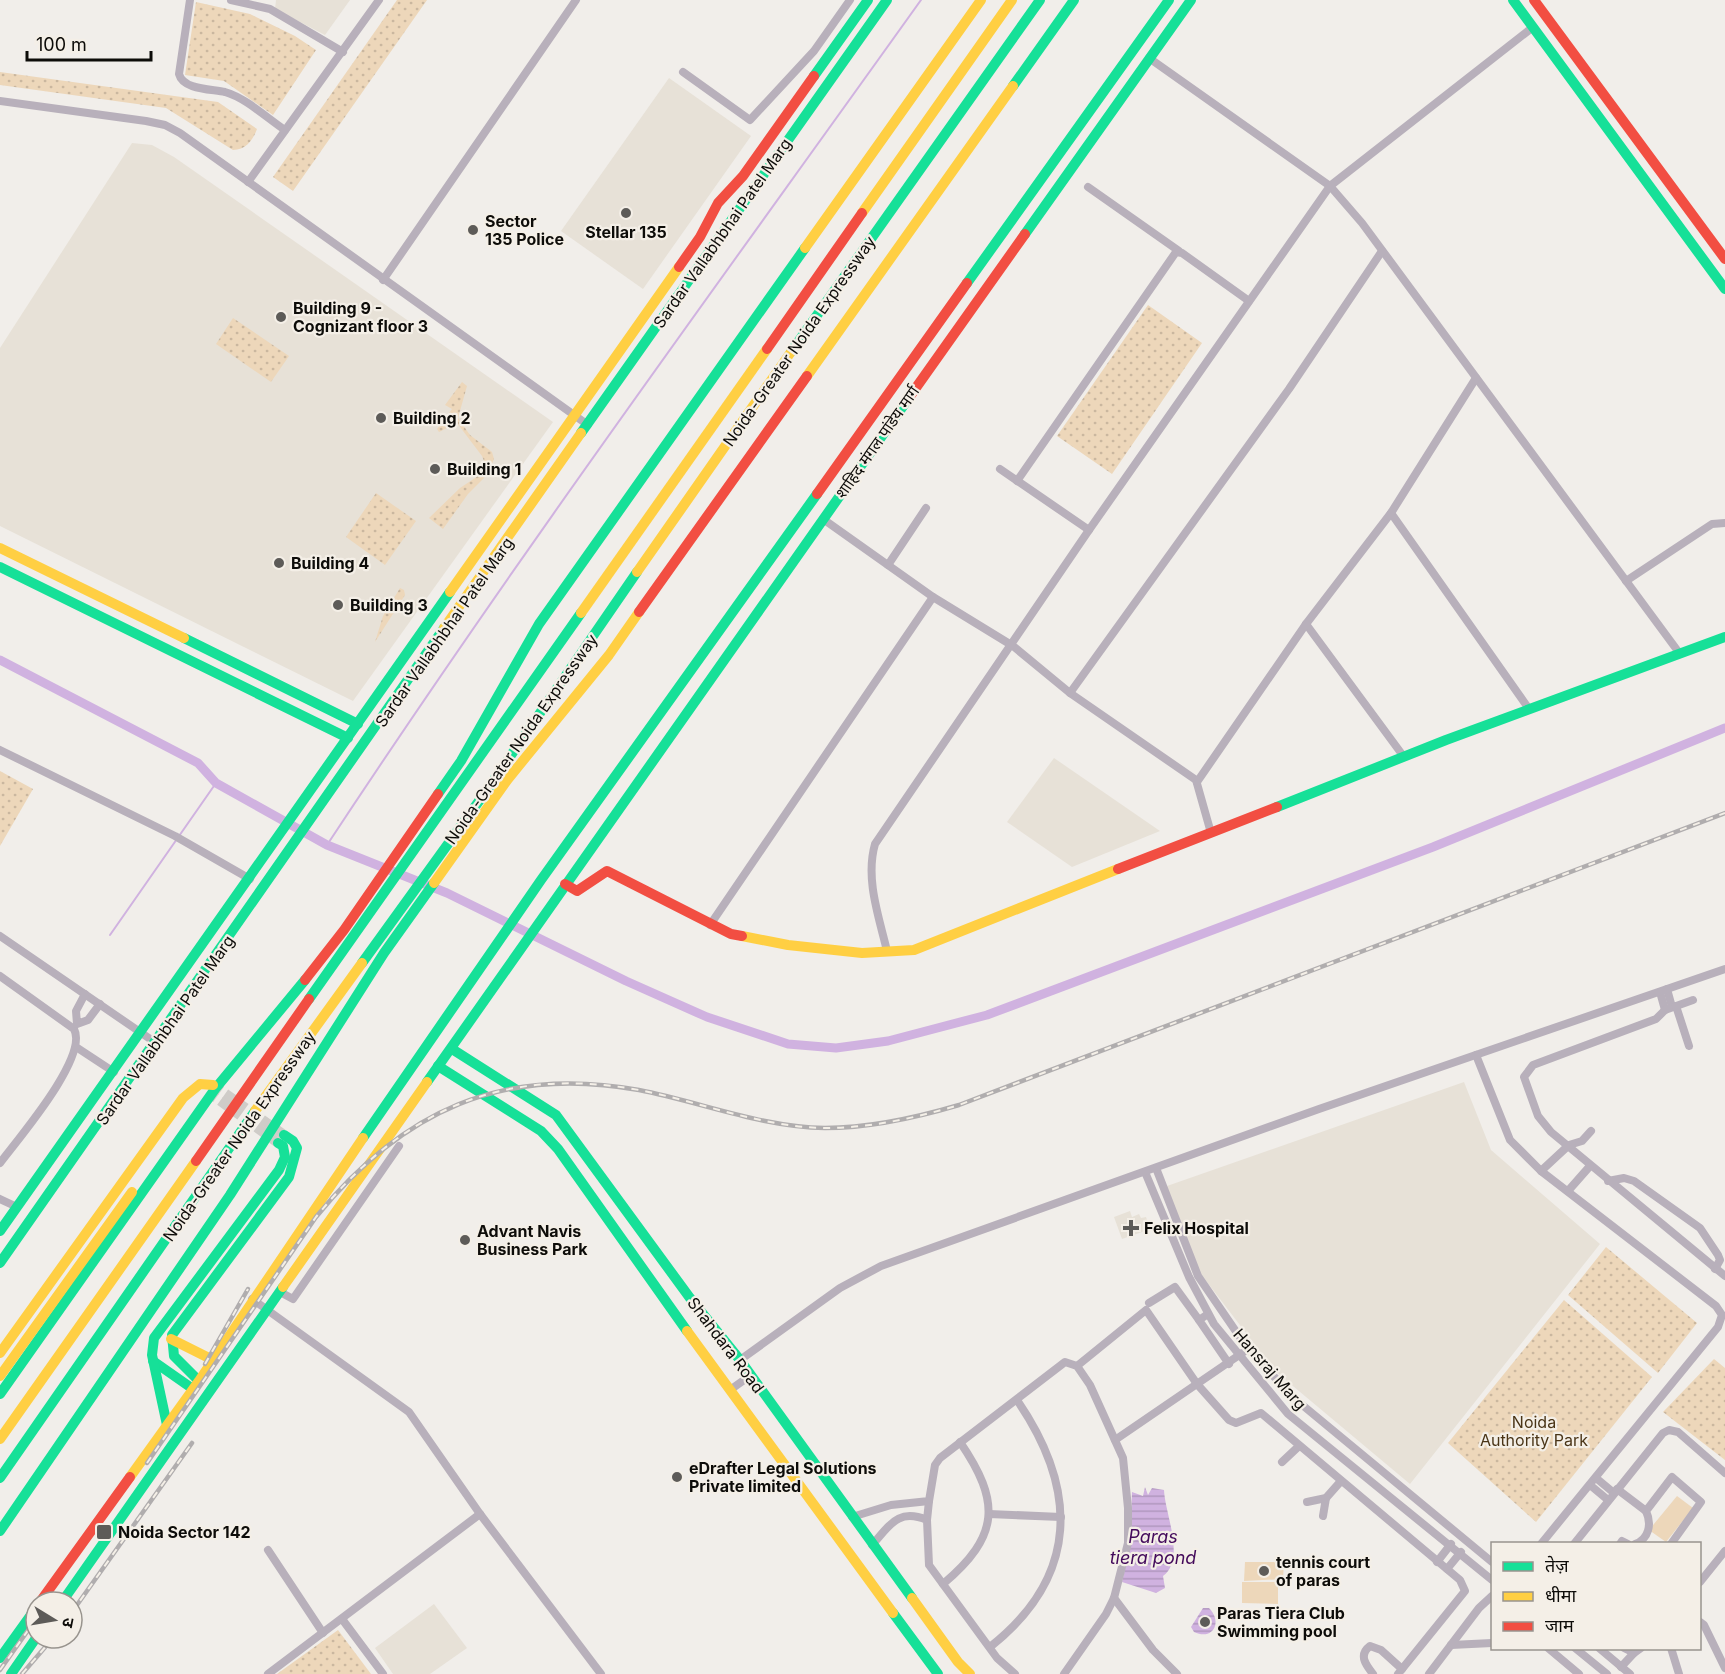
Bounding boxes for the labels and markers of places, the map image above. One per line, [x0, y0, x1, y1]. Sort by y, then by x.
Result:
marker: Stellar 135 [619, 206, 633, 220]
place label: Sector 135 Police [485, 211, 564, 249]
place label: Stellar 135 [585, 222, 667, 242]
marker: Sector 135 Police [466, 223, 480, 237]
place label: Building 9 - Cognizant floor 3 [293, 298, 428, 336]
marker: Building 9 - Cognizant floor 3 [274, 310, 288, 324]
place label: Building 2 [393, 408, 471, 428]
marker: Building 2 [374, 411, 388, 425]
place label: Building 1 [447, 459, 521, 479]
marker: Building 1 [428, 462, 442, 476]
place label: Building 4 [291, 553, 370, 573]
marker: Building 4 [272, 556, 286, 570]
place label: Building 3 [350, 595, 428, 615]
marker: Building 3 [331, 598, 345, 612]
place label: Felix Hospital [1144, 1218, 1249, 1238]
marker: Felix Hospital [1122, 1219, 1140, 1237]
place label: Advant Navis Business Park [477, 1221, 588, 1259]
marker: Advant Navis Business Park [458, 1233, 472, 1247]
place label: eDrafter Legal Solutions Private limited [689, 1458, 877, 1496]
marker: eDrafter Legal Solutions Private limited [670, 1470, 684, 1484]
place label: Noida Sector 142 [118, 1522, 251, 1542]
marker: Noida Sector 142 [95, 1523, 113, 1541]
place label: tennis court of paras [1276, 1552, 1370, 1590]
marker: tennis court of paras [1257, 1564, 1271, 1578]
place label: Paras Tiera Club Swimming pool [1217, 1603, 1345, 1641]
marker: Paras Tiera Club Swimming pool [1198, 1615, 1212, 1629]

